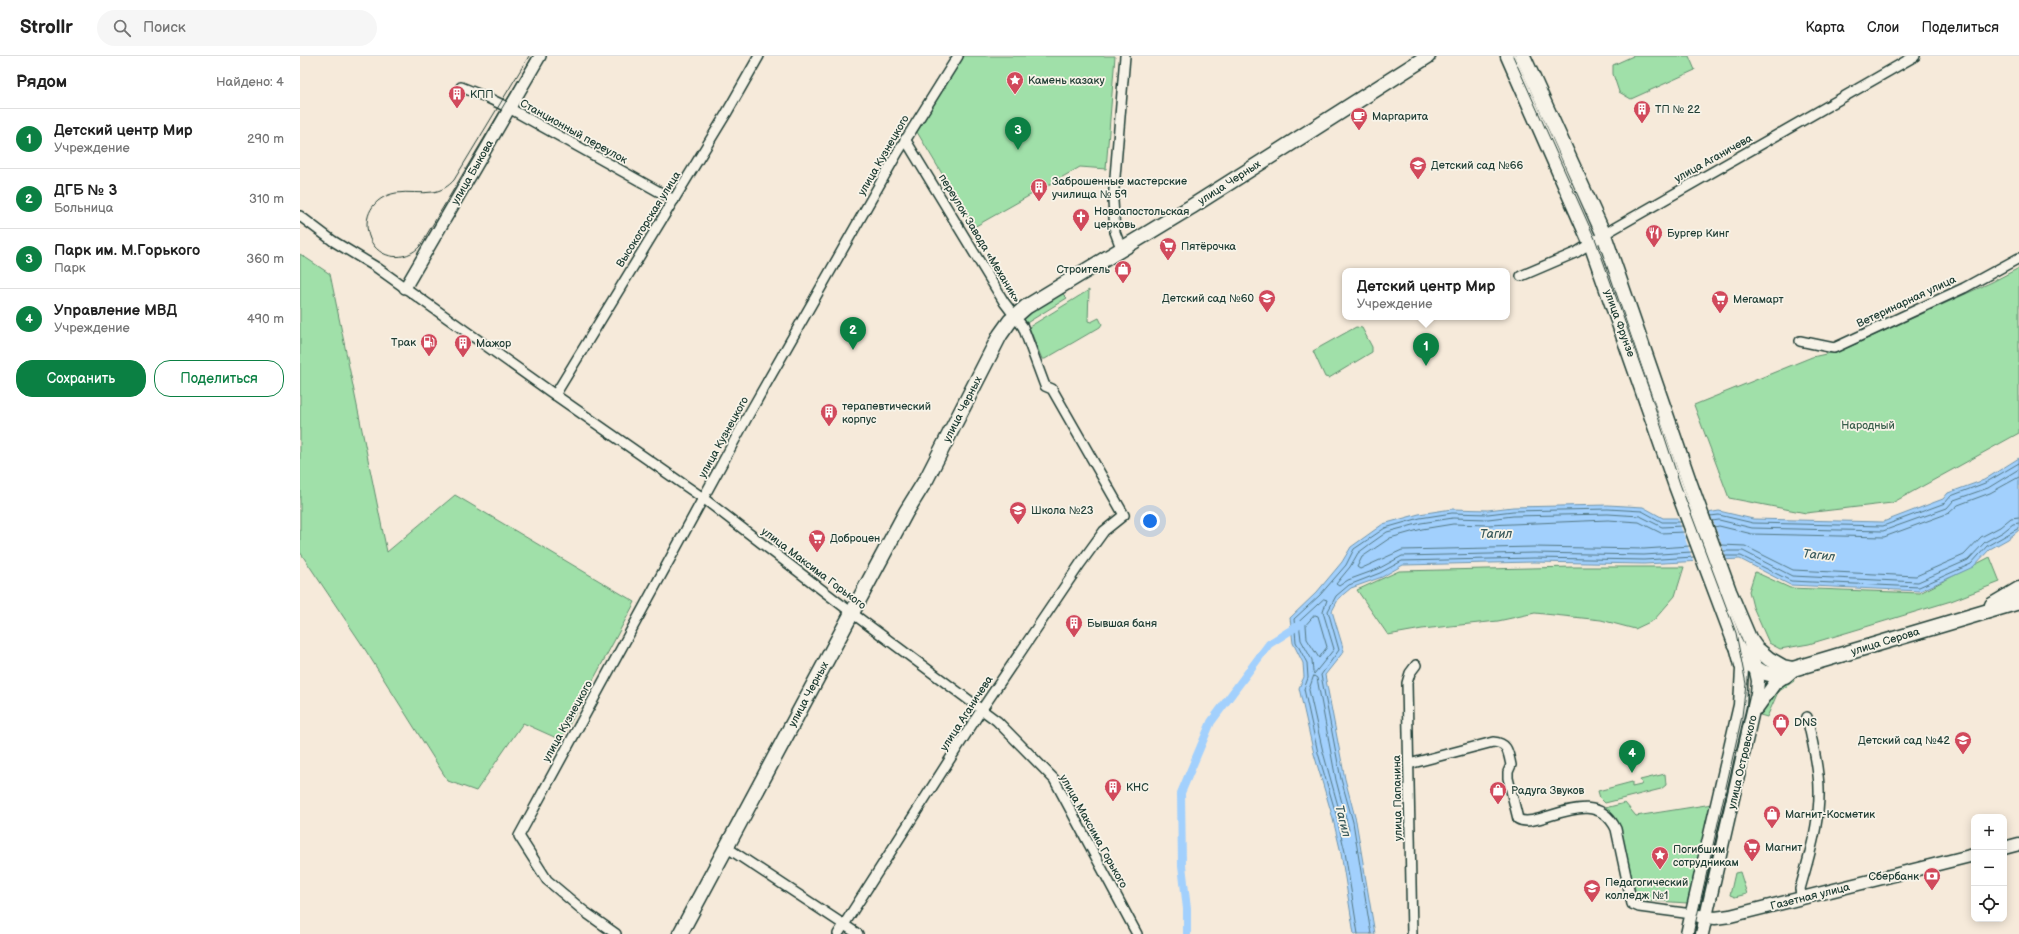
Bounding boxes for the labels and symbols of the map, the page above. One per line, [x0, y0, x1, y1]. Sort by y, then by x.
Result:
place icon: Камень казаку [1005, 70, 1025, 95]
place label: Камень казаку [1028, 74, 1105, 87]
building icon: КПП [447, 84, 467, 109]
place label: КПП [470, 88, 494, 101]
street label: Станционный переулок [518, 96, 630, 166]
building icon: ТП № 22 [1632, 99, 1652, 124]
place label: ТП № 22 [1655, 103, 1701, 116]
cafe icon: Маргарита [1349, 106, 1369, 131]
place label: Маргарита [1372, 110, 1429, 123]
street label: улица Кузнецкого [855, 112, 912, 198]
pin: 3 [1005, 117, 1031, 150]
street label: улица Аганичева [1672, 131, 1755, 185]
street label: улица Быкова [449, 137, 496, 207]
school or university icon: Детский сад №66 [1408, 155, 1428, 180]
street label: улица Черных [1195, 157, 1263, 208]
place label: Детский сад №66 [1431, 159, 1524, 172]
street label: Высокогорская улица [614, 169, 683, 270]
street label: переулок Завода «Механик» [936, 172, 1023, 305]
place label: Заброшенные мастерские училища № 59 [1052, 175, 1187, 201]
building icon: Заброшенные мастерские училища № 59 [1029, 177, 1049, 202]
place label: Новоапостольская церковь [1094, 205, 1189, 231]
church icon: Новоапостольская церковь [1071, 207, 1091, 232]
restaurant icon: Бургер Кинг [1644, 223, 1664, 248]
place label: Бургер Кинг [1667, 227, 1730, 240]
supermarket icon: Пятёрочка [1158, 236, 1178, 261]
place label: Пятёрочка [1181, 240, 1237, 253]
shop icon: Строитель [1113, 259, 1133, 284]
place label: Строитель [1056, 263, 1111, 276]
street label: Ветеринарная улица [1855, 273, 1958, 330]
school or university icon: Детский сад №60 [1257, 288, 1277, 313]
street label: улица Фрунзе [1601, 288, 1638, 359]
supermarket icon: Мегамарт [1710, 289, 1730, 314]
place label: Детский сад №60 [1162, 292, 1255, 305]
place label: Мегамарт [1733, 293, 1784, 306]
pin: 2 [840, 317, 866, 350]
fuel station icon: Трак [419, 332, 439, 357]
building icon: Мажор [453, 333, 473, 358]
pin: 1 [1413, 333, 1439, 366]
place label: Трак [391, 336, 416, 349]
place label: Мажор [476, 337, 512, 350]
street label: улица Черных [940, 374, 985, 444]
street label: улица Кузнецкого [696, 394, 751, 480]
place label: терапевтический корпус [842, 400, 931, 426]
building icon: терапевтический корпус [819, 402, 839, 427]
park label: Народный [1841, 419, 1895, 432]
school or university icon: Школа №23 [1008, 500, 1028, 525]
place label: Школа №23 [1031, 504, 1094, 517]
your location [1140, 511, 1160, 531]
street label: улица Максима Горького [759, 525, 869, 612]
water label: Тагил [1480, 527, 1512, 542]
supermarket icon: Доброцен [807, 528, 827, 553]
place label: Доброцен [830, 532, 880, 545]
water label: Тагил [1802, 546, 1836, 565]
building icon: Бывшая баня [1064, 613, 1084, 638]
place label: Бывшая баня [1087, 617, 1157, 630]
street label: улица Серова [1849, 625, 1922, 658]
street label: улица Черных [786, 659, 831, 729]
street label: улица Аганичева [937, 673, 996, 753]
street label: улица Кузнецкого [540, 678, 595, 764]
shop icon: DNS [1771, 712, 1791, 737]
street label: улица Островского [1725, 714, 1760, 810]
place label: DNS [1794, 716, 1817, 729]
school or university icon: Детский сад №42 [1953, 730, 1973, 755]
place label: Детский сад №42 [1858, 734, 1951, 747]
pin: 4 [1619, 740, 1645, 773]
street label: улица Папанина [1390, 754, 1405, 841]
street label: улица Максима Горького [1057, 772, 1130, 890]
building icon: КНС [1103, 777, 1123, 802]
shop icon: Радуга Звуков [1488, 780, 1508, 805]
place label: КНС [1126, 781, 1149, 794]
place label: Радуга Звуков [1511, 784, 1584, 797]
water label: Тагил [1331, 804, 1354, 839]
shop icon: Магнит-Косметик [1762, 804, 1782, 829]
place label: Магнит-Косметик [1785, 808, 1875, 821]
supermarket icon: Магнит [1742, 837, 1762, 862]
place label: Магнит [1765, 841, 1802, 854]
place label: Погибшим сотрудникам [1673, 843, 1739, 869]
place icon: Погибшим сотрудникам [1650, 845, 1670, 870]
bank icon: Сбербанк [1922, 866, 1942, 891]
place label: Сбербанк [1869, 870, 1919, 883]
place label: Педагогический колледж №1 [1605, 876, 1688, 902]
school or university icon: Педагогический колледж №1 [1582, 878, 1602, 903]
street label: Газетная улица [1769, 880, 1852, 913]

